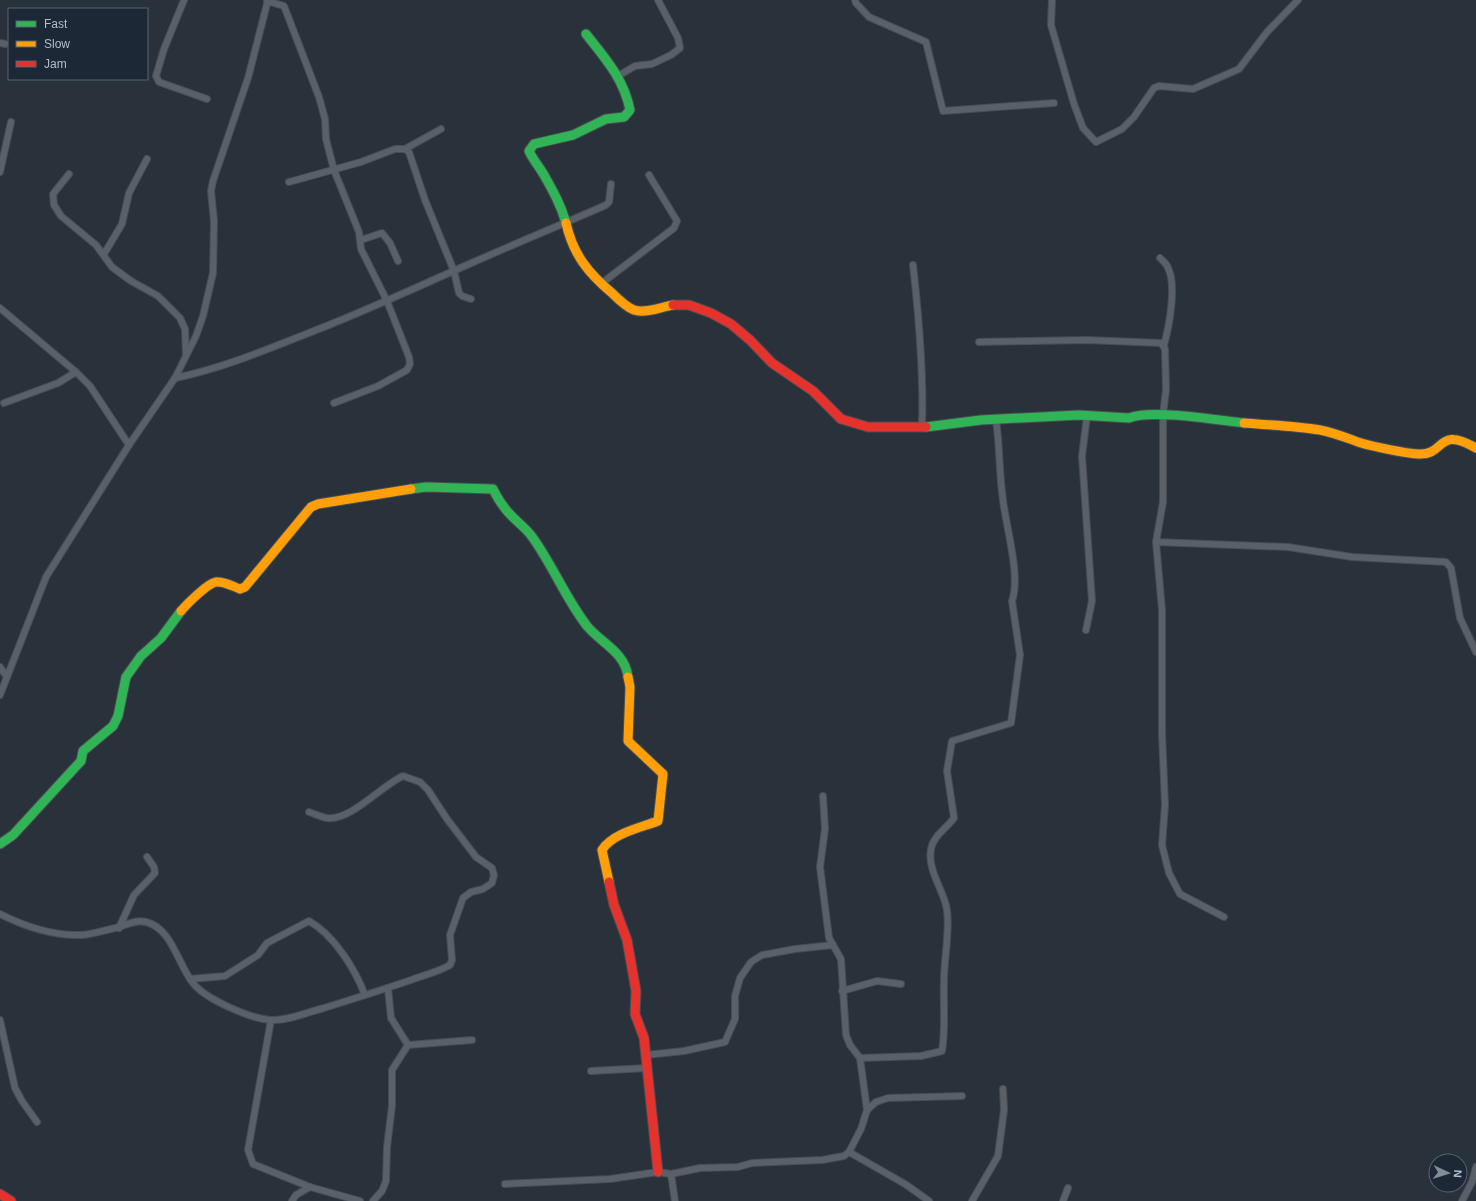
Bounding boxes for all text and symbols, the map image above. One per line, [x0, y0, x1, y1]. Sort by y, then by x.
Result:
legend [8, 8, 148, 80]
text: Fast [44, 17, 68, 31]
text: Slow [44, 37, 70, 51]
text: Jam [44, 57, 67, 71]
north arrow [1428, 1153, 1468, 1193]
text: N [1452, 1169, 1464, 1178]

